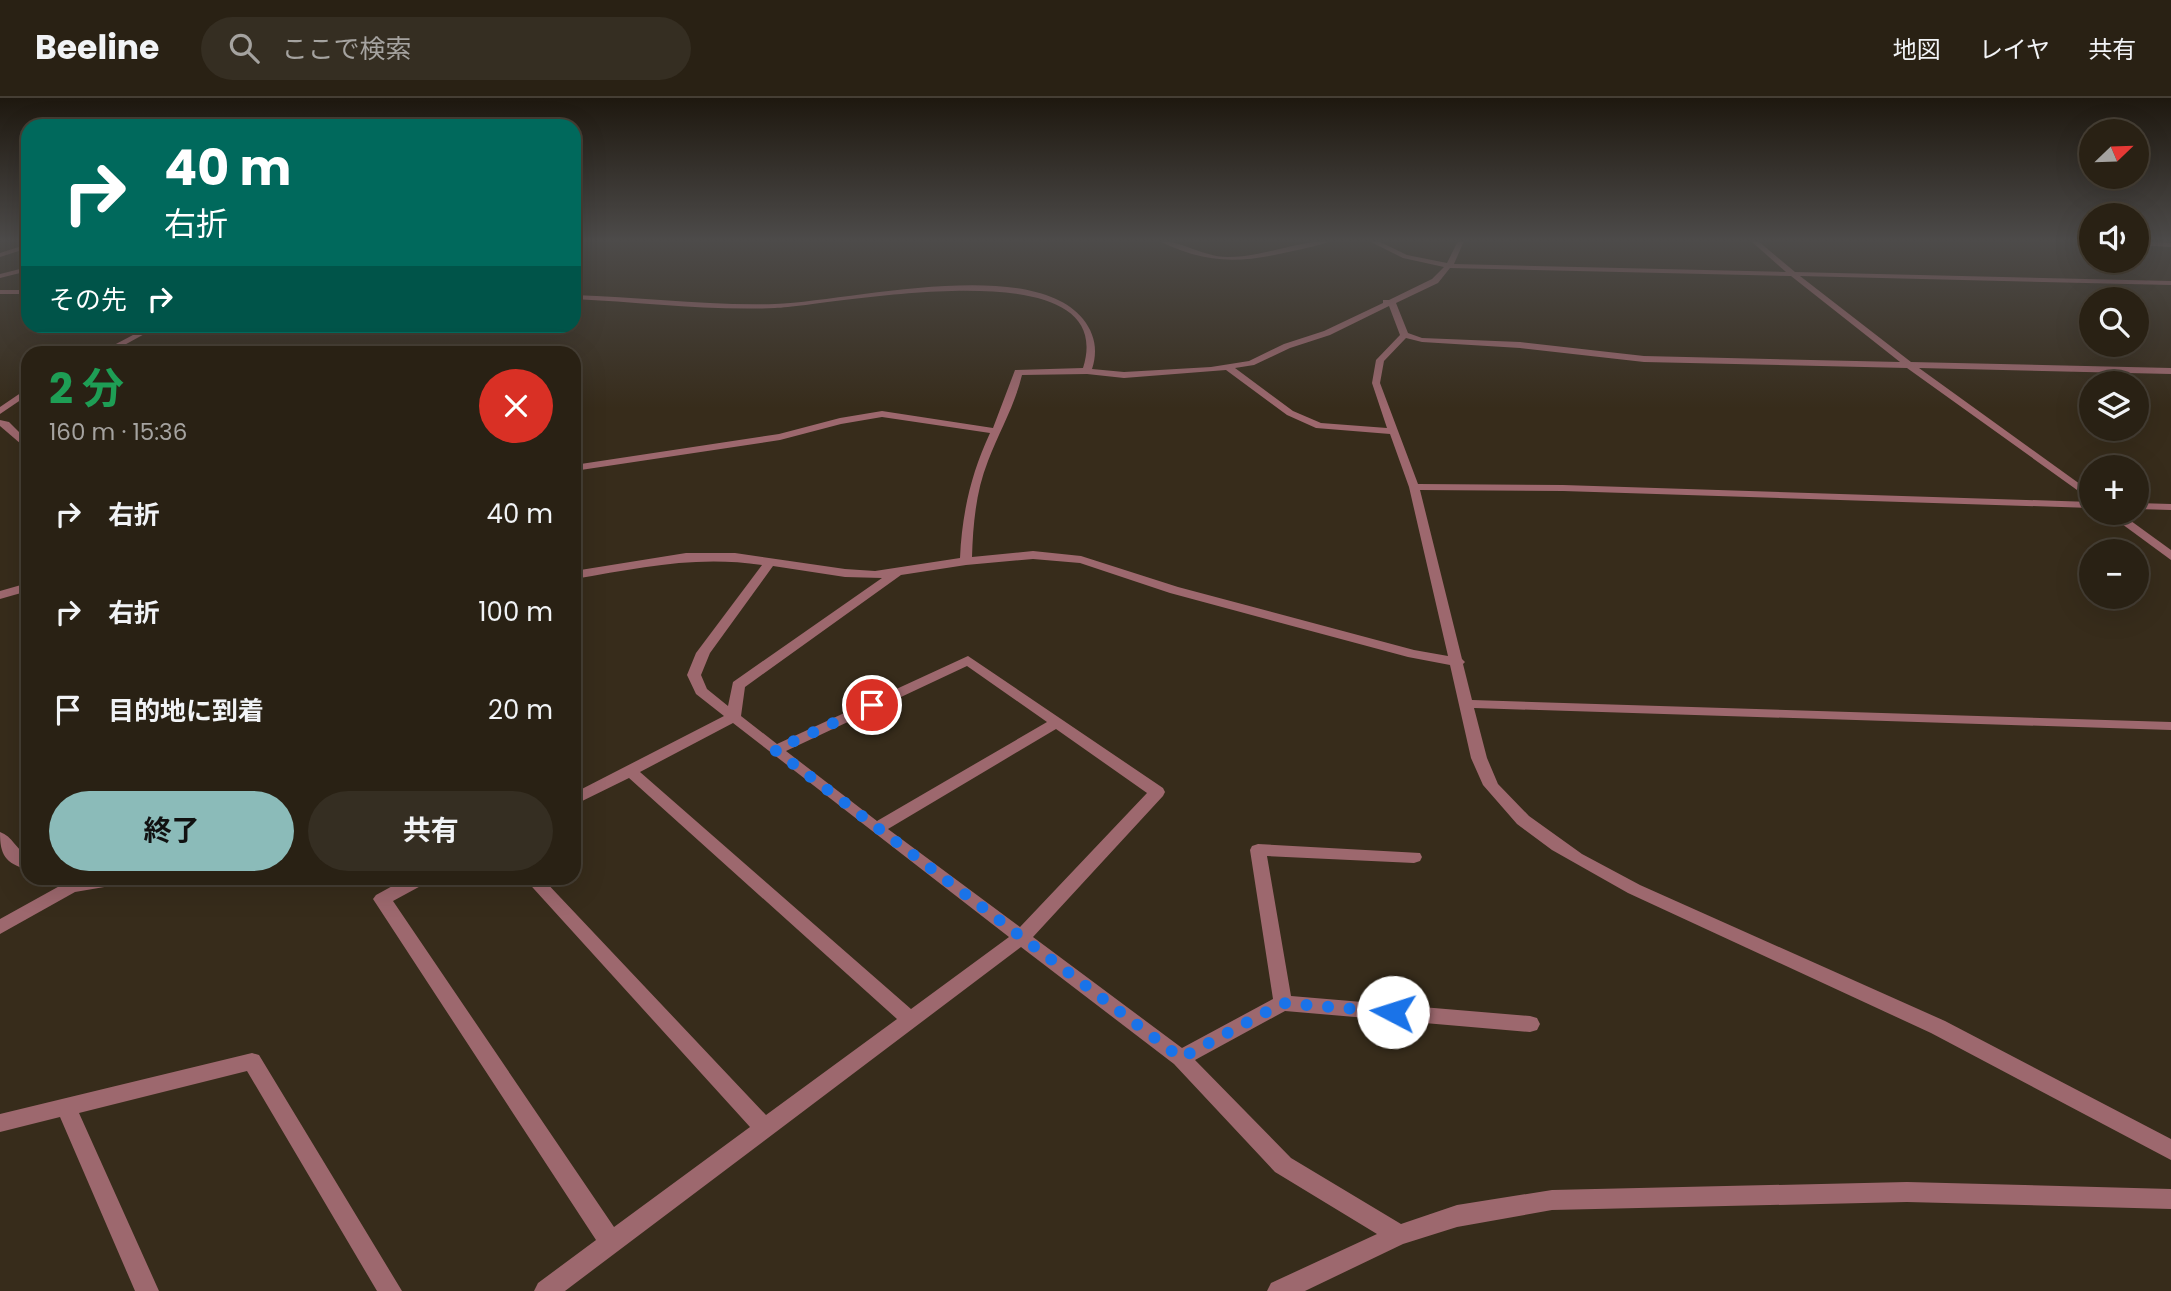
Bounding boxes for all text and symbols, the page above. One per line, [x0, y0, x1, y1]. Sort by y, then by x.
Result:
search box [201, 17, 691, 80]
text: Beeline [35, 24, 159, 71]
icon: search [225, 29, 263, 67]
text: ここで検索 [281, 31, 411, 67]
text: 地図 [1893, 33, 1941, 66]
text: レイヤ [1979, 33, 2050, 66]
text: 共有 [2088, 33, 2136, 66]
north arrow [2079, 119, 2149, 189]
map controls [2079, 119, 2149, 609]
text: 40 m [164, 134, 291, 202]
icon: right [49, 147, 140, 238]
text: 右折 [164, 201, 228, 246]
button: sound [2079, 203, 2149, 273]
icon: right [141, 280, 179, 318]
text: その先 [49, 282, 127, 318]
button: search [2079, 287, 2149, 357]
text: 2 分 [49, 359, 124, 418]
button: close [479, 369, 553, 443]
button: layers [2079, 371, 2149, 441]
text: 160 m · 15:36 [49, 416, 187, 448]
button: + [2079, 455, 2149, 525]
icon: right [49, 495, 87, 533]
text: 40 m [487, 496, 553, 532]
text: 右折 [108, 497, 160, 533]
button: − [2079, 539, 2149, 609]
icon: right [49, 593, 87, 631]
text: 100 m [478, 594, 553, 630]
text: 右折 [108, 595, 160, 631]
pin [842, 675, 902, 735]
icon: arrive [853, 686, 891, 724]
icon: arrive [49, 691, 87, 729]
text: 20 m [488, 692, 553, 728]
text: 目的地に到着 [108, 693, 264, 729]
button: 終了 [49, 791, 294, 871]
button: 共有 [308, 791, 553, 871]
position arrow [1356, 975, 1430, 1049]

